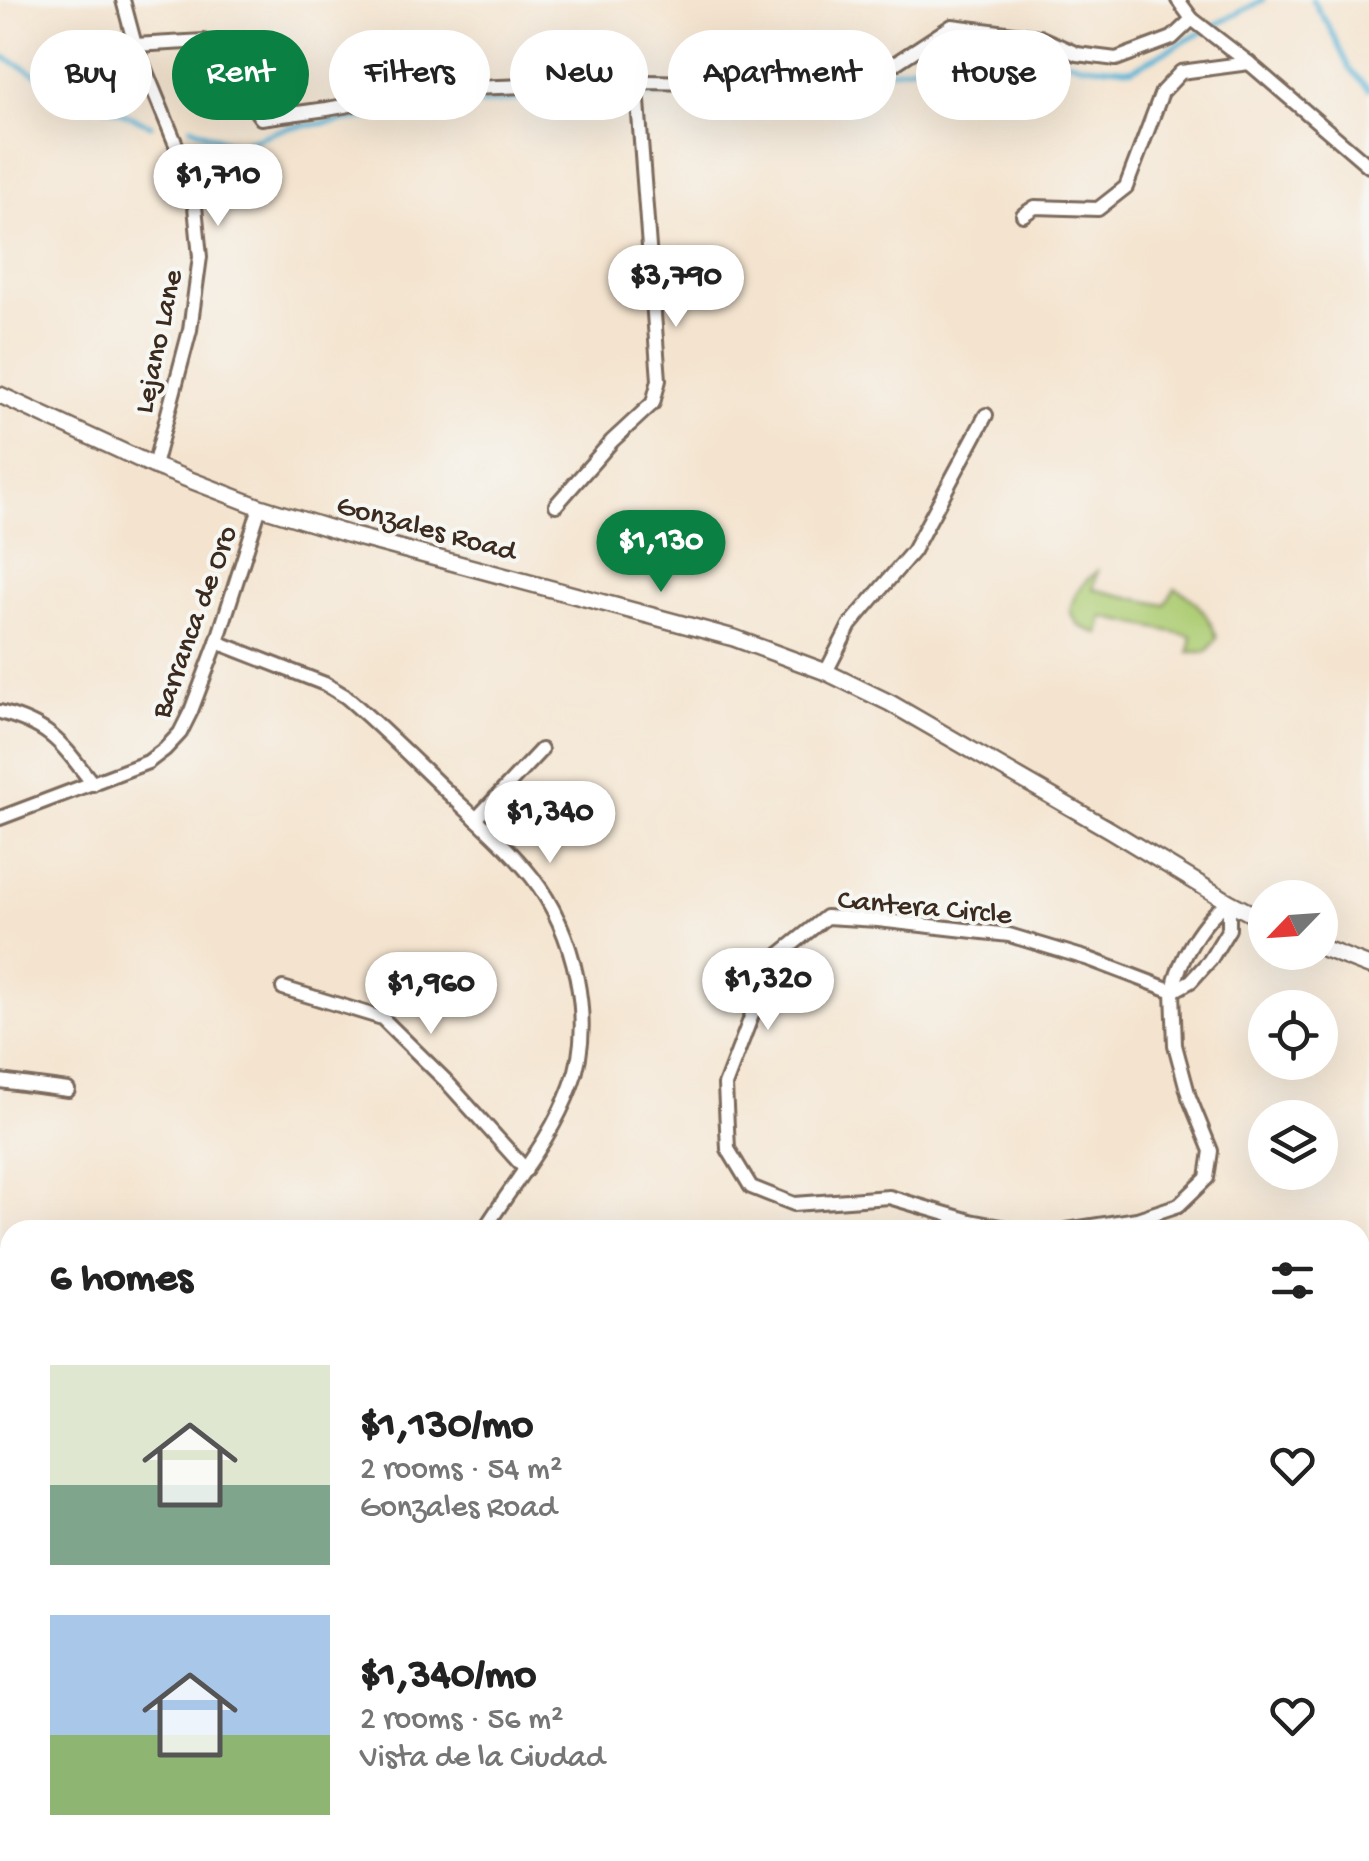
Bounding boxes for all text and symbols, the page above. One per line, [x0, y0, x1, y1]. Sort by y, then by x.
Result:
chip: Buy [30, 30, 152, 120]
chip: Rent [172, 30, 309, 120]
chip: Filters [329, 30, 490, 120]
chip: New [510, 30, 648, 120]
chip: Apartment [668, 30, 896, 120]
chip: House [916, 30, 1071, 120]
pin: $1,710 [137, 144, 299, 229]
text: $1,710 [175, 157, 261, 195]
pin: $3,790 [595, 245, 757, 330]
text: $3,790 [630, 258, 722, 296]
street label: Lejano Lane [128, 266, 193, 417]
street label: Gonzales Road [332, 490, 522, 572]
pin: $1,130 [580, 510, 742, 595]
street label: Barranca de Oro [145, 521, 247, 725]
text: $1,130 [618, 523, 704, 561]
pin: $1,340 [469, 781, 631, 866]
text: $1,340 [506, 794, 594, 832]
north arrow [1248, 880, 1338, 970]
map controls [1248, 880, 1338, 1190]
street label: Cantera Circle [836, 884, 1014, 935]
pin: $1,320 [687, 948, 849, 1033]
pin: $1,960 [350, 952, 512, 1037]
text: $1,320 [724, 961, 812, 999]
text: $1,960 [387, 965, 475, 1003]
button: locate [1248, 990, 1338, 1080]
button: layers [1248, 1100, 1338, 1190]
icon: filters [1265, 1253, 1320, 1308]
text: 6 homes [50, 1256, 193, 1305]
text: $1,130/mo [360, 1403, 533, 1452]
icon: home [130, 1405, 250, 1525]
icon: heart [1265, 1438, 1320, 1493]
text: 2 rooms · 54 m² [360, 1452, 562, 1490]
text: Gonzales Road [360, 1490, 557, 1528]
text: $1,340/mo [360, 1653, 536, 1702]
icon: home [130, 1655, 250, 1775]
icon: heart [1265, 1688, 1320, 1743]
text: 2 rooms · 56 m² [360, 1702, 564, 1740]
text: Vista de la Ciudad [360, 1740, 605, 1778]

